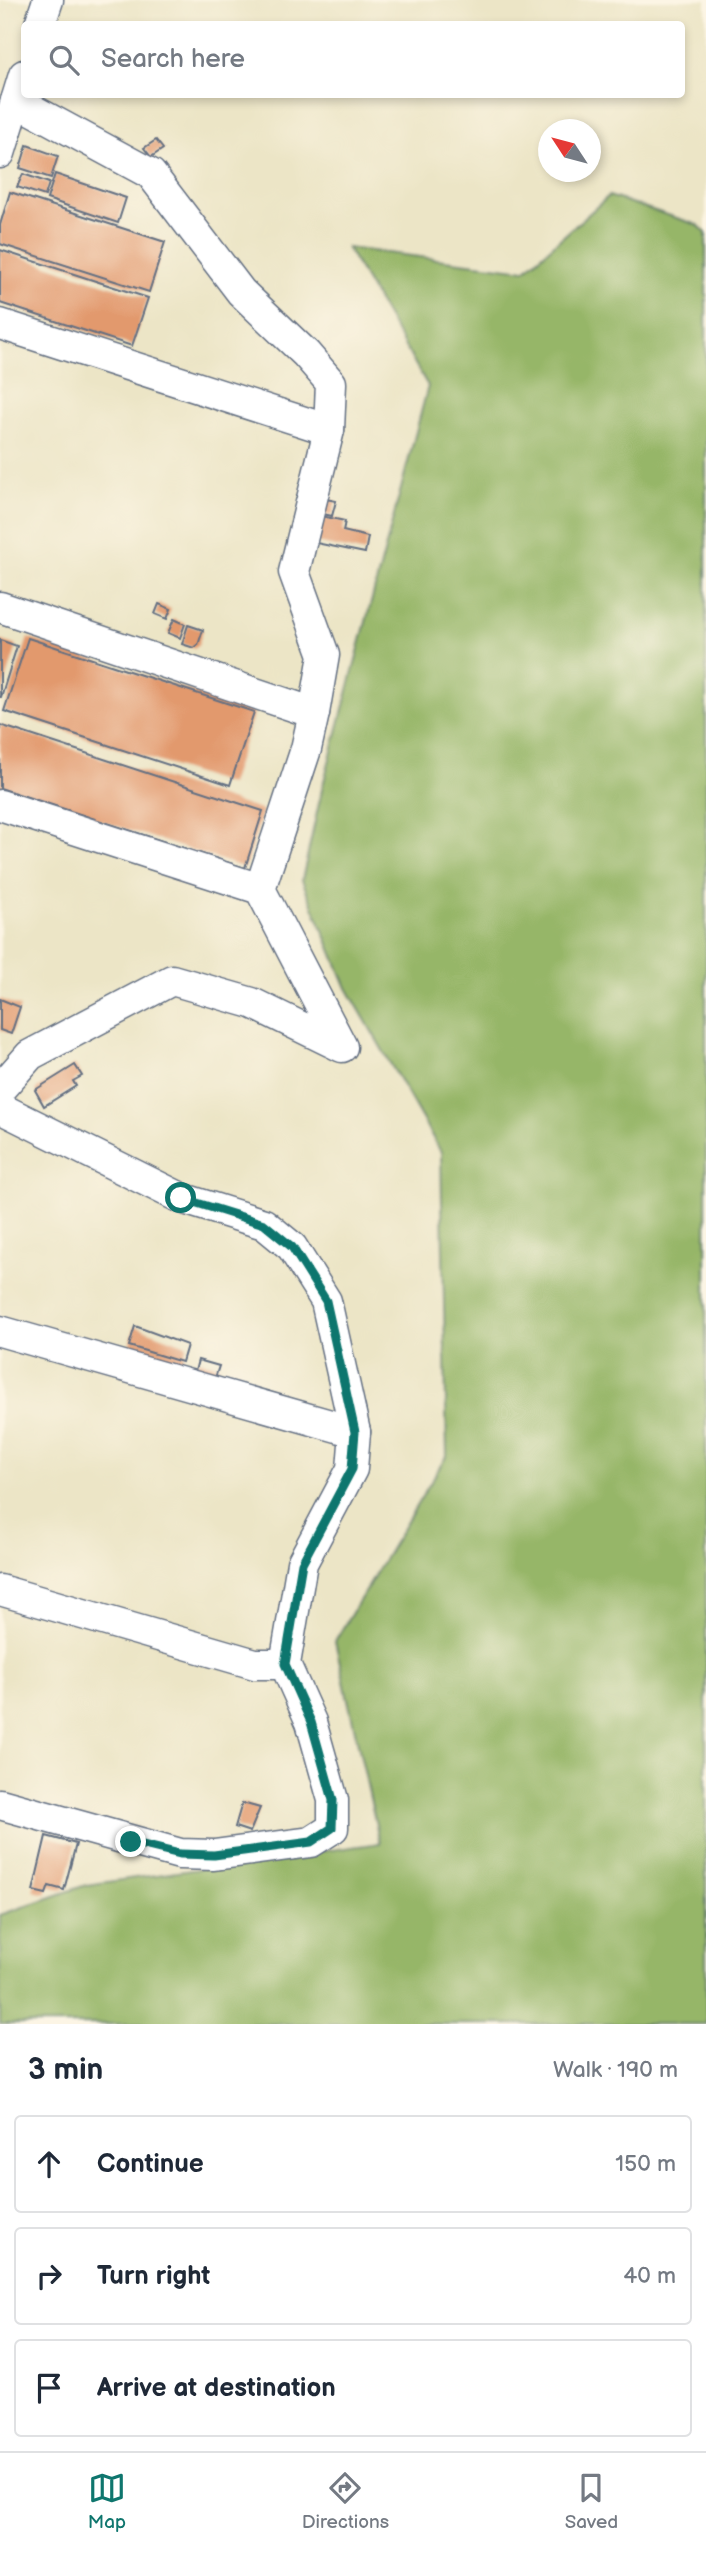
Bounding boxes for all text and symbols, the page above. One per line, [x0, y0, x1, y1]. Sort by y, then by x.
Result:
search box [21, 21, 685, 98]
icon: search [45, 41, 83, 79]
text: Search here [101, 44, 245, 75]
north arrow [538, 119, 601, 182]
route start [165, 1182, 196, 1213]
route end [115, 1826, 146, 1857]
text: 3 min [28, 2052, 103, 2088]
text: Walk · 190 m [553, 2056, 678, 2084]
icon: ahead [30, 2145, 68, 2183]
text: Continue [97, 2149, 204, 2180]
text: 150 m [615, 2150, 676, 2178]
icon: right [30, 2257, 68, 2295]
text: Turn right [97, 2261, 210, 2292]
text: 40 m [623, 2262, 676, 2290]
icon: arrive [30, 2369, 68, 2407]
text: Arrive at destination [97, 2373, 336, 2404]
tab: Map [88, 2469, 126, 2534]
tab: Directions [302, 2469, 389, 2534]
tab: Saved [565, 2469, 618, 2534]

